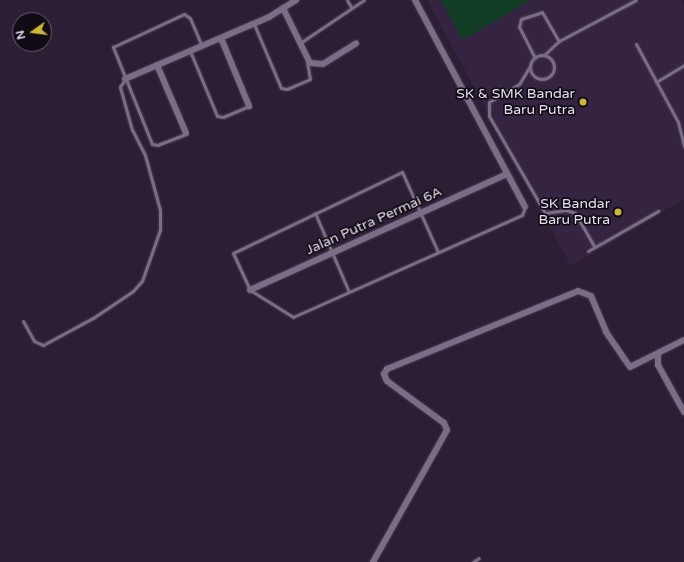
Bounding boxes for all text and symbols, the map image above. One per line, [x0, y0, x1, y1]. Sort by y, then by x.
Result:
north arrow [12, 12, 52, 52]
text: N [13, 29, 28, 41]
place label: SK & SMK Bandar Baru Putra [456, 86, 575, 118]
marker: SK & SMK Bandar Baru Putra [578, 97, 588, 107]
street label: Jalan Putra Permai 6A [303, 183, 445, 259]
place label: SK Bandar Baru Putra [538, 196, 610, 228]
marker: SK Bandar Baru Putra [613, 207, 623, 217]

